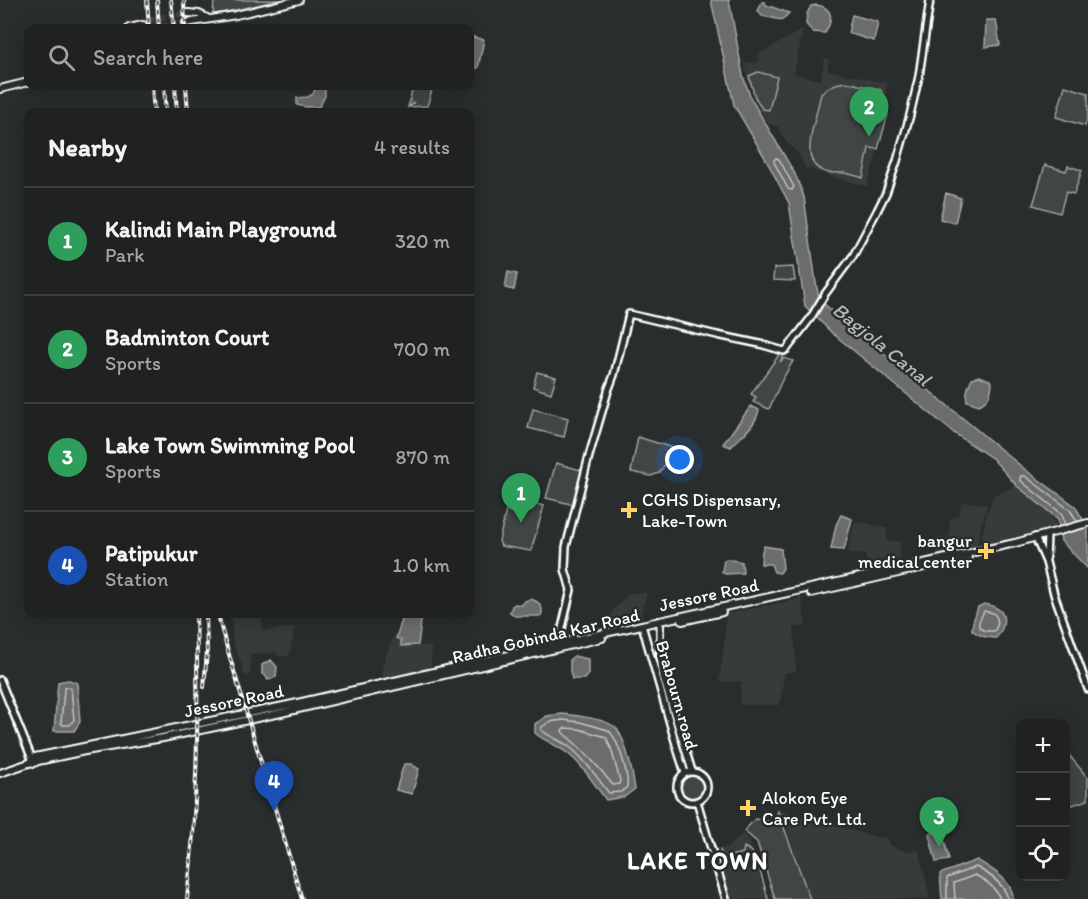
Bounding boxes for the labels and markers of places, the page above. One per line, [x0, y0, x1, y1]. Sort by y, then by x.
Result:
pin: 2 [850, 88, 888, 137]
pin: 1 [502, 474, 540, 523]
place label: CGHS Dispensary, Lake-Town [642, 489, 781, 532]
marker: CGHS Dispensary, Lake-Town [620, 501, 638, 519]
place label: bangur medical center [858, 530, 973, 573]
marker: bangur medical center [977, 542, 995, 560]
pin: 4 [254, 762, 294, 811]
place label: Alokon Eye Care Pvt. Ltd. [762, 787, 866, 830]
pin: 3 [920, 798, 958, 847]
marker: Alokon Eye Care Pvt. Ltd. [739, 799, 757, 817]

